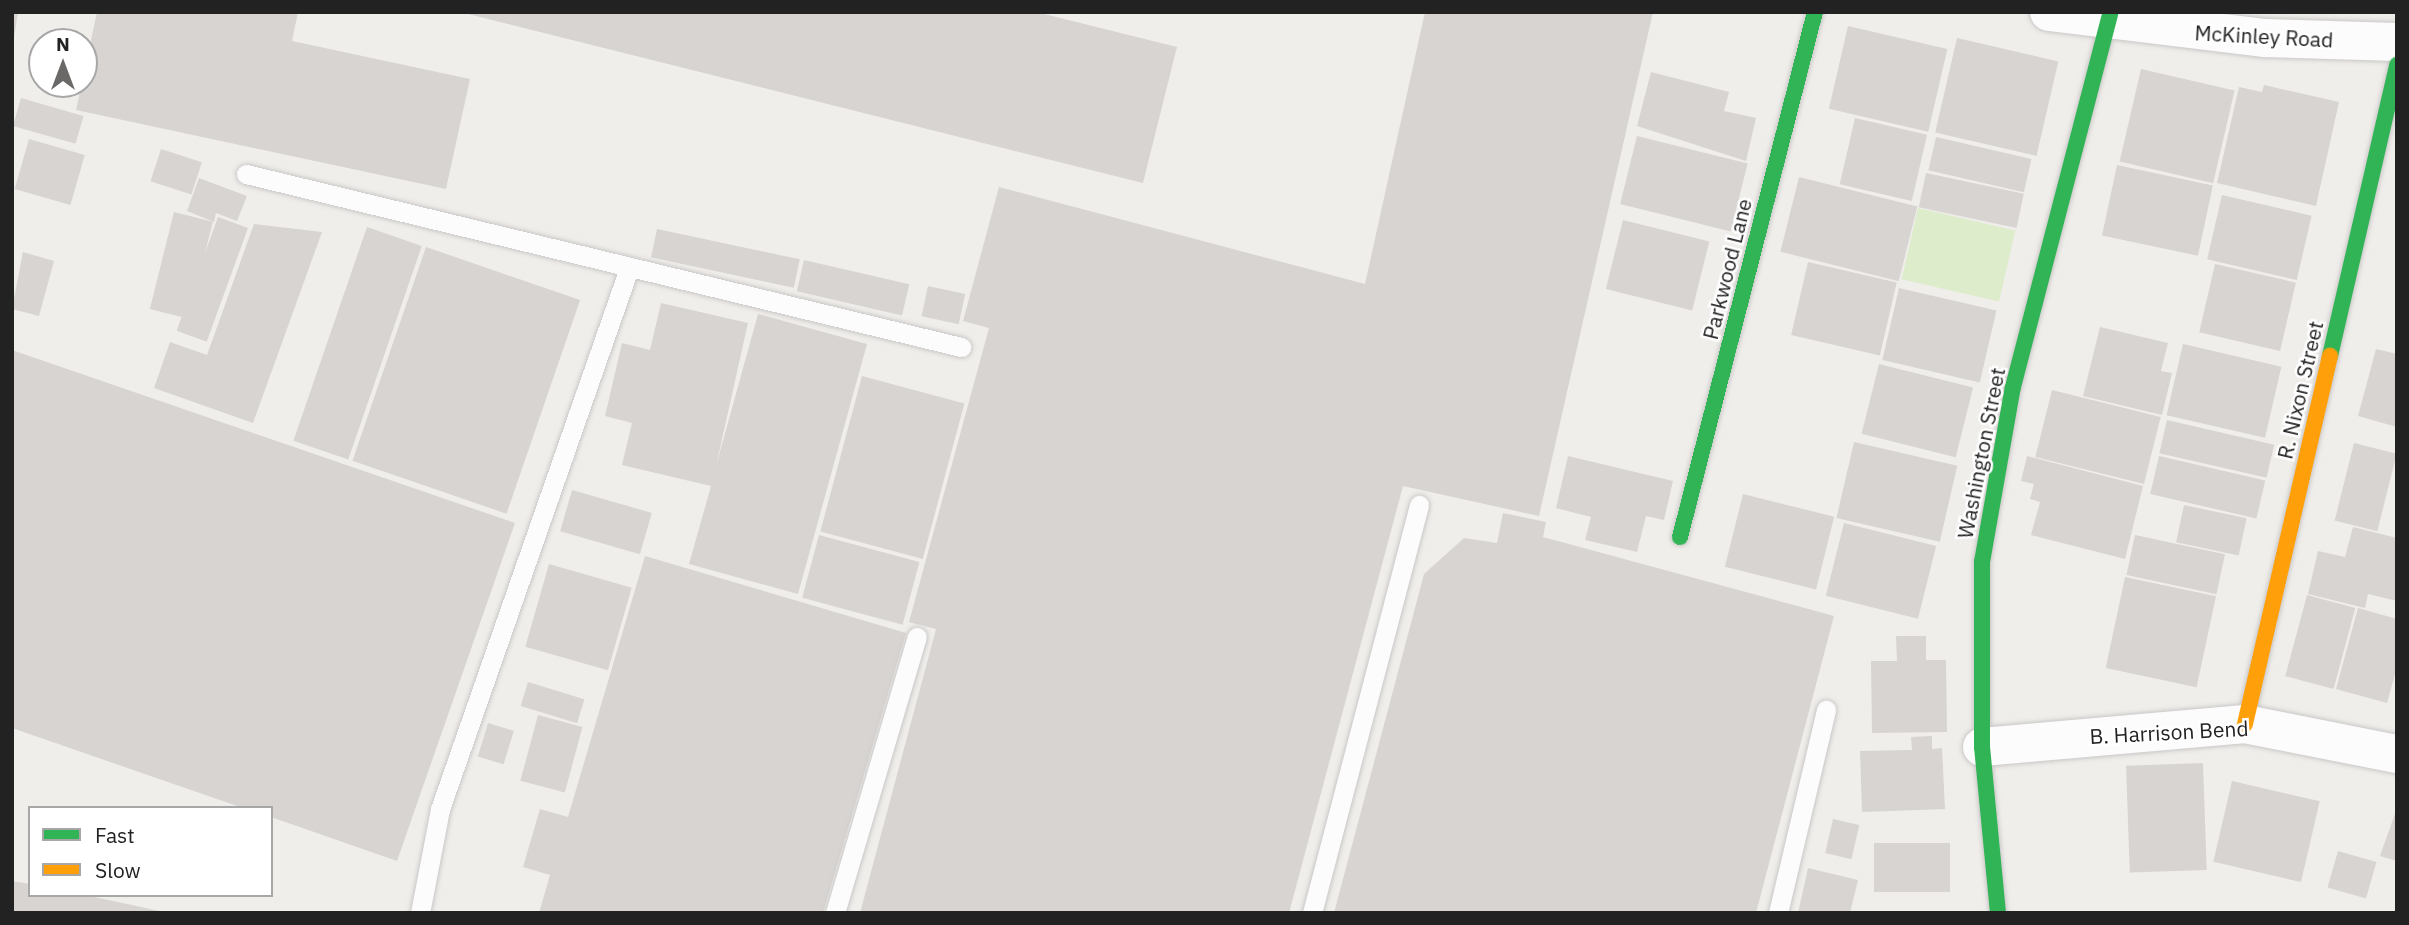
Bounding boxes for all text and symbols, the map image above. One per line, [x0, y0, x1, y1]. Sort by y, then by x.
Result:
street label: McKinley Road [2194, 20, 2334, 52]
north arrow [28, 28, 98, 98]
text: N [56, 32, 70, 56]
street label: Parkwood Lane [1697, 196, 1757, 342]
street label: R. Nixon Street [2272, 319, 2328, 461]
street label: Washington Street [1952, 365, 2010, 541]
street label: B. Harrison Bend [2089, 715, 2249, 749]
legend [28, 806, 273, 897]
text: Fast [95, 821, 135, 849]
text: Slow [95, 856, 141, 884]

